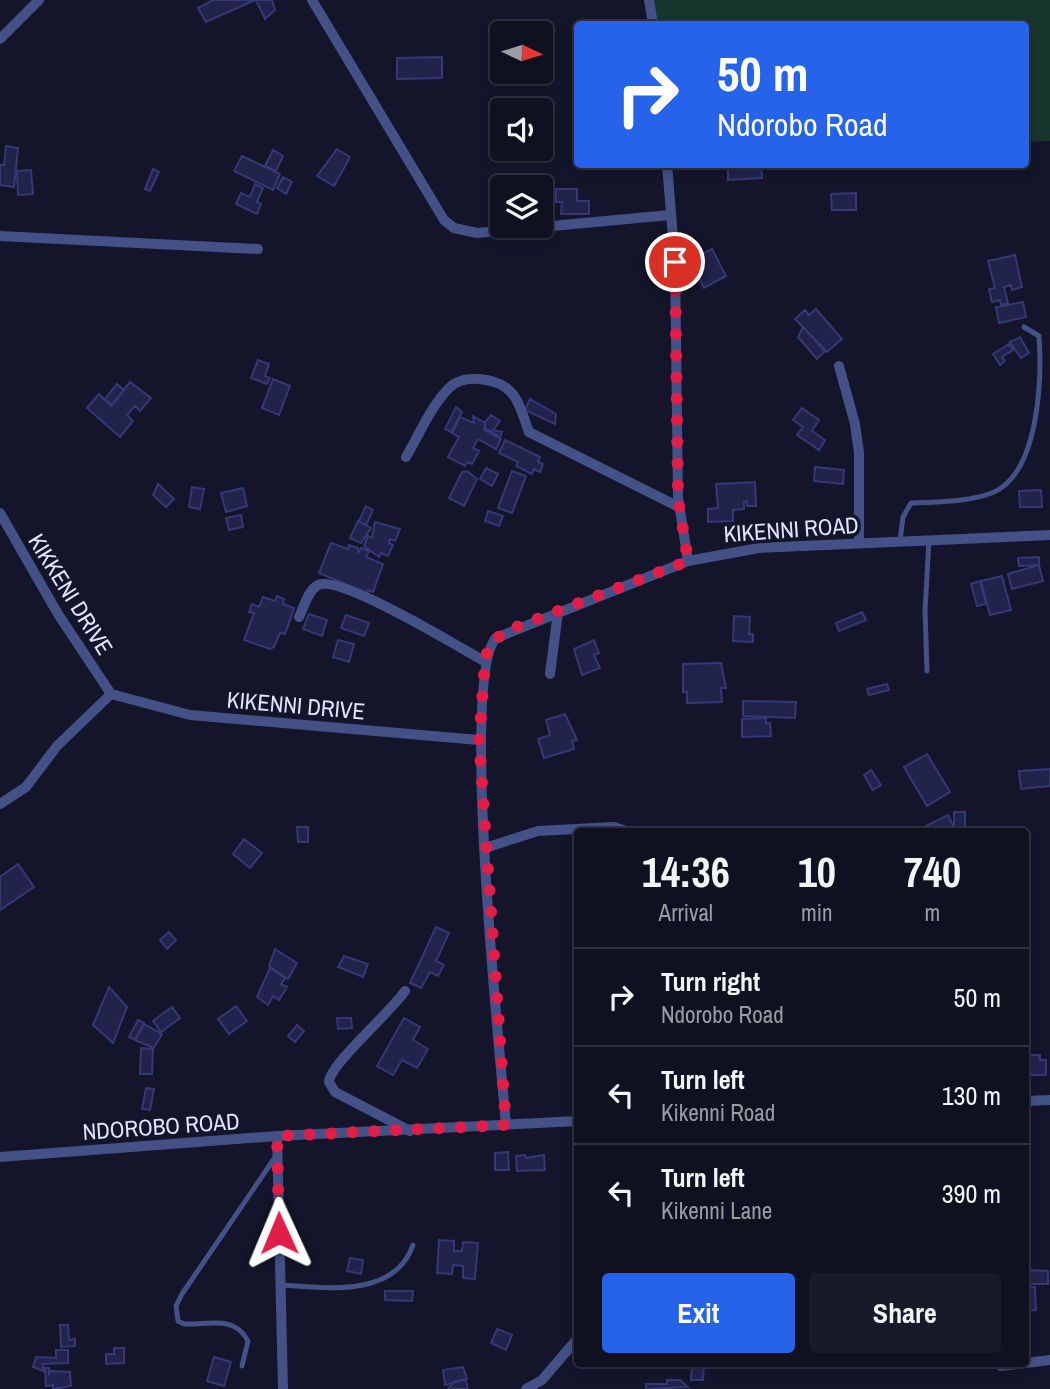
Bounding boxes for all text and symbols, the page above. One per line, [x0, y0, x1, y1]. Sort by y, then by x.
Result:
north arrow [490, 21, 553, 84]
map controls [490, 21, 553, 238]
text: 50 m [717, 40, 809, 106]
icon: right [602, 49, 693, 140]
button: sound [490, 98, 553, 161]
text: Ndorobo Road [717, 103, 888, 146]
button: layers [490, 175, 553, 238]
pin [645, 232, 705, 292]
icon: arrive [656, 243, 694, 281]
street label: KIKENNI ROAD [722, 509, 860, 549]
street label: KIKKENI DRIVE [21, 528, 121, 660]
street label: KIKENNI DRIVE [226, 684, 366, 726]
text: 14:36 [642, 844, 730, 900]
text: 10 [798, 844, 836, 900]
text: 740 [904, 844, 961, 900]
text: Arrival [659, 897, 713, 928]
text: min [801, 897, 833, 928]
text: m [925, 897, 940, 928]
text: Turn right [661, 964, 760, 999]
icon: right [602, 978, 640, 1016]
text: 50 m [954, 980, 1001, 1015]
text: Ndorobo Road [661, 999, 784, 1030]
text: Turn left [661, 1062, 745, 1097]
icon: left [602, 1076, 640, 1114]
text: 130 m [942, 1078, 1001, 1113]
text: Kikenni Road [661, 1097, 775, 1128]
street label: NDOROBO ROAD [82, 1105, 240, 1147]
text: Turn left [661, 1160, 745, 1195]
icon: left [602, 1174, 640, 1212]
text: 390 m [942, 1176, 1001, 1211]
text: Kikenni Lane [661, 1195, 772, 1226]
position arrow [242, 1196, 316, 1270]
button: Exit [602, 1273, 795, 1353]
button: Share [809, 1273, 1001, 1353]

